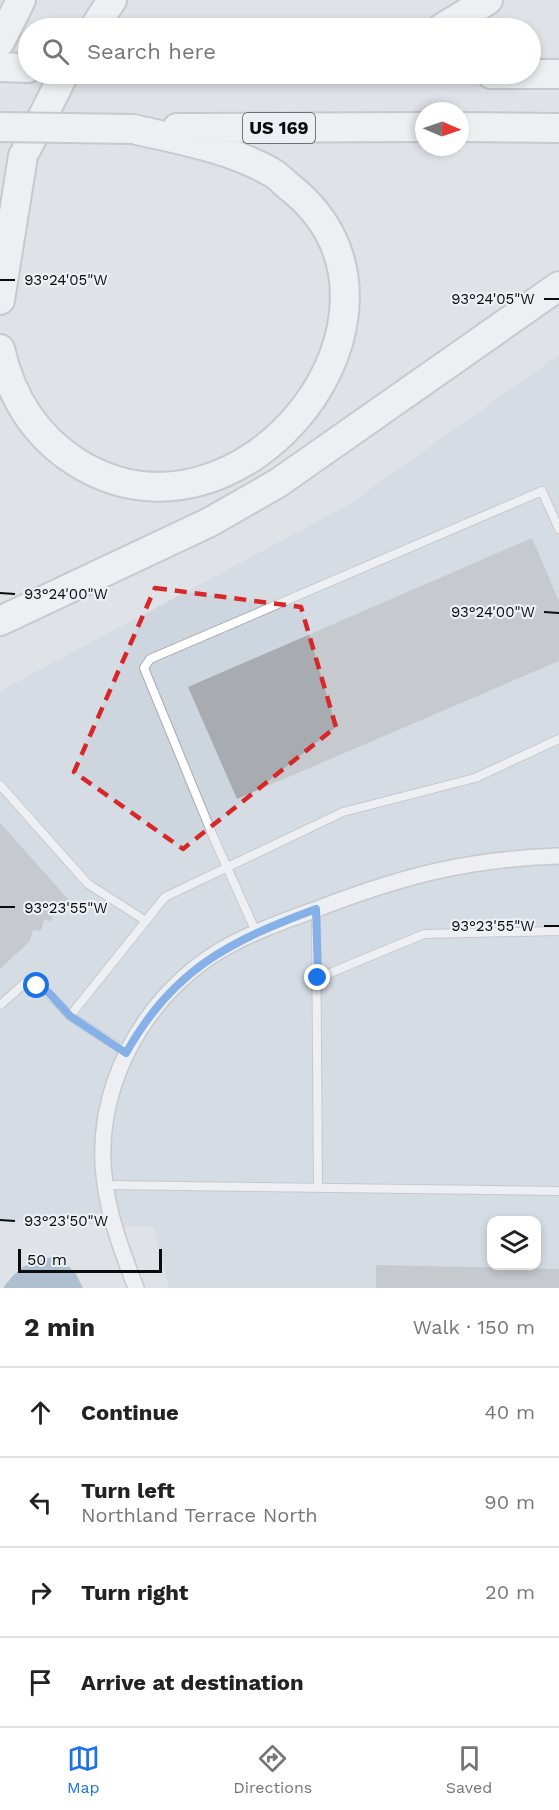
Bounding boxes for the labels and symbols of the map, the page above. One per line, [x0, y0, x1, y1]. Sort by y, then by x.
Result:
north arrow [415, 102, 469, 156]
road number: US 169 [243, 113, 315, 143]
text: 93°24'05"W [24, 271, 108, 289]
text: 93°24'05"W [451, 290, 535, 308]
text: 93°24'00"W [24, 585, 108, 603]
text: 93°24'00"W [451, 603, 535, 621]
text: 93°23'55"W [24, 899, 108, 917]
text: 93°23'55"W [451, 917, 535, 935]
route end [304, 964, 330, 990]
route start [23, 972, 49, 998]
text: 93°23'50"W [24, 1212, 108, 1230]
scale bar [18, 1246, 162, 1274]

